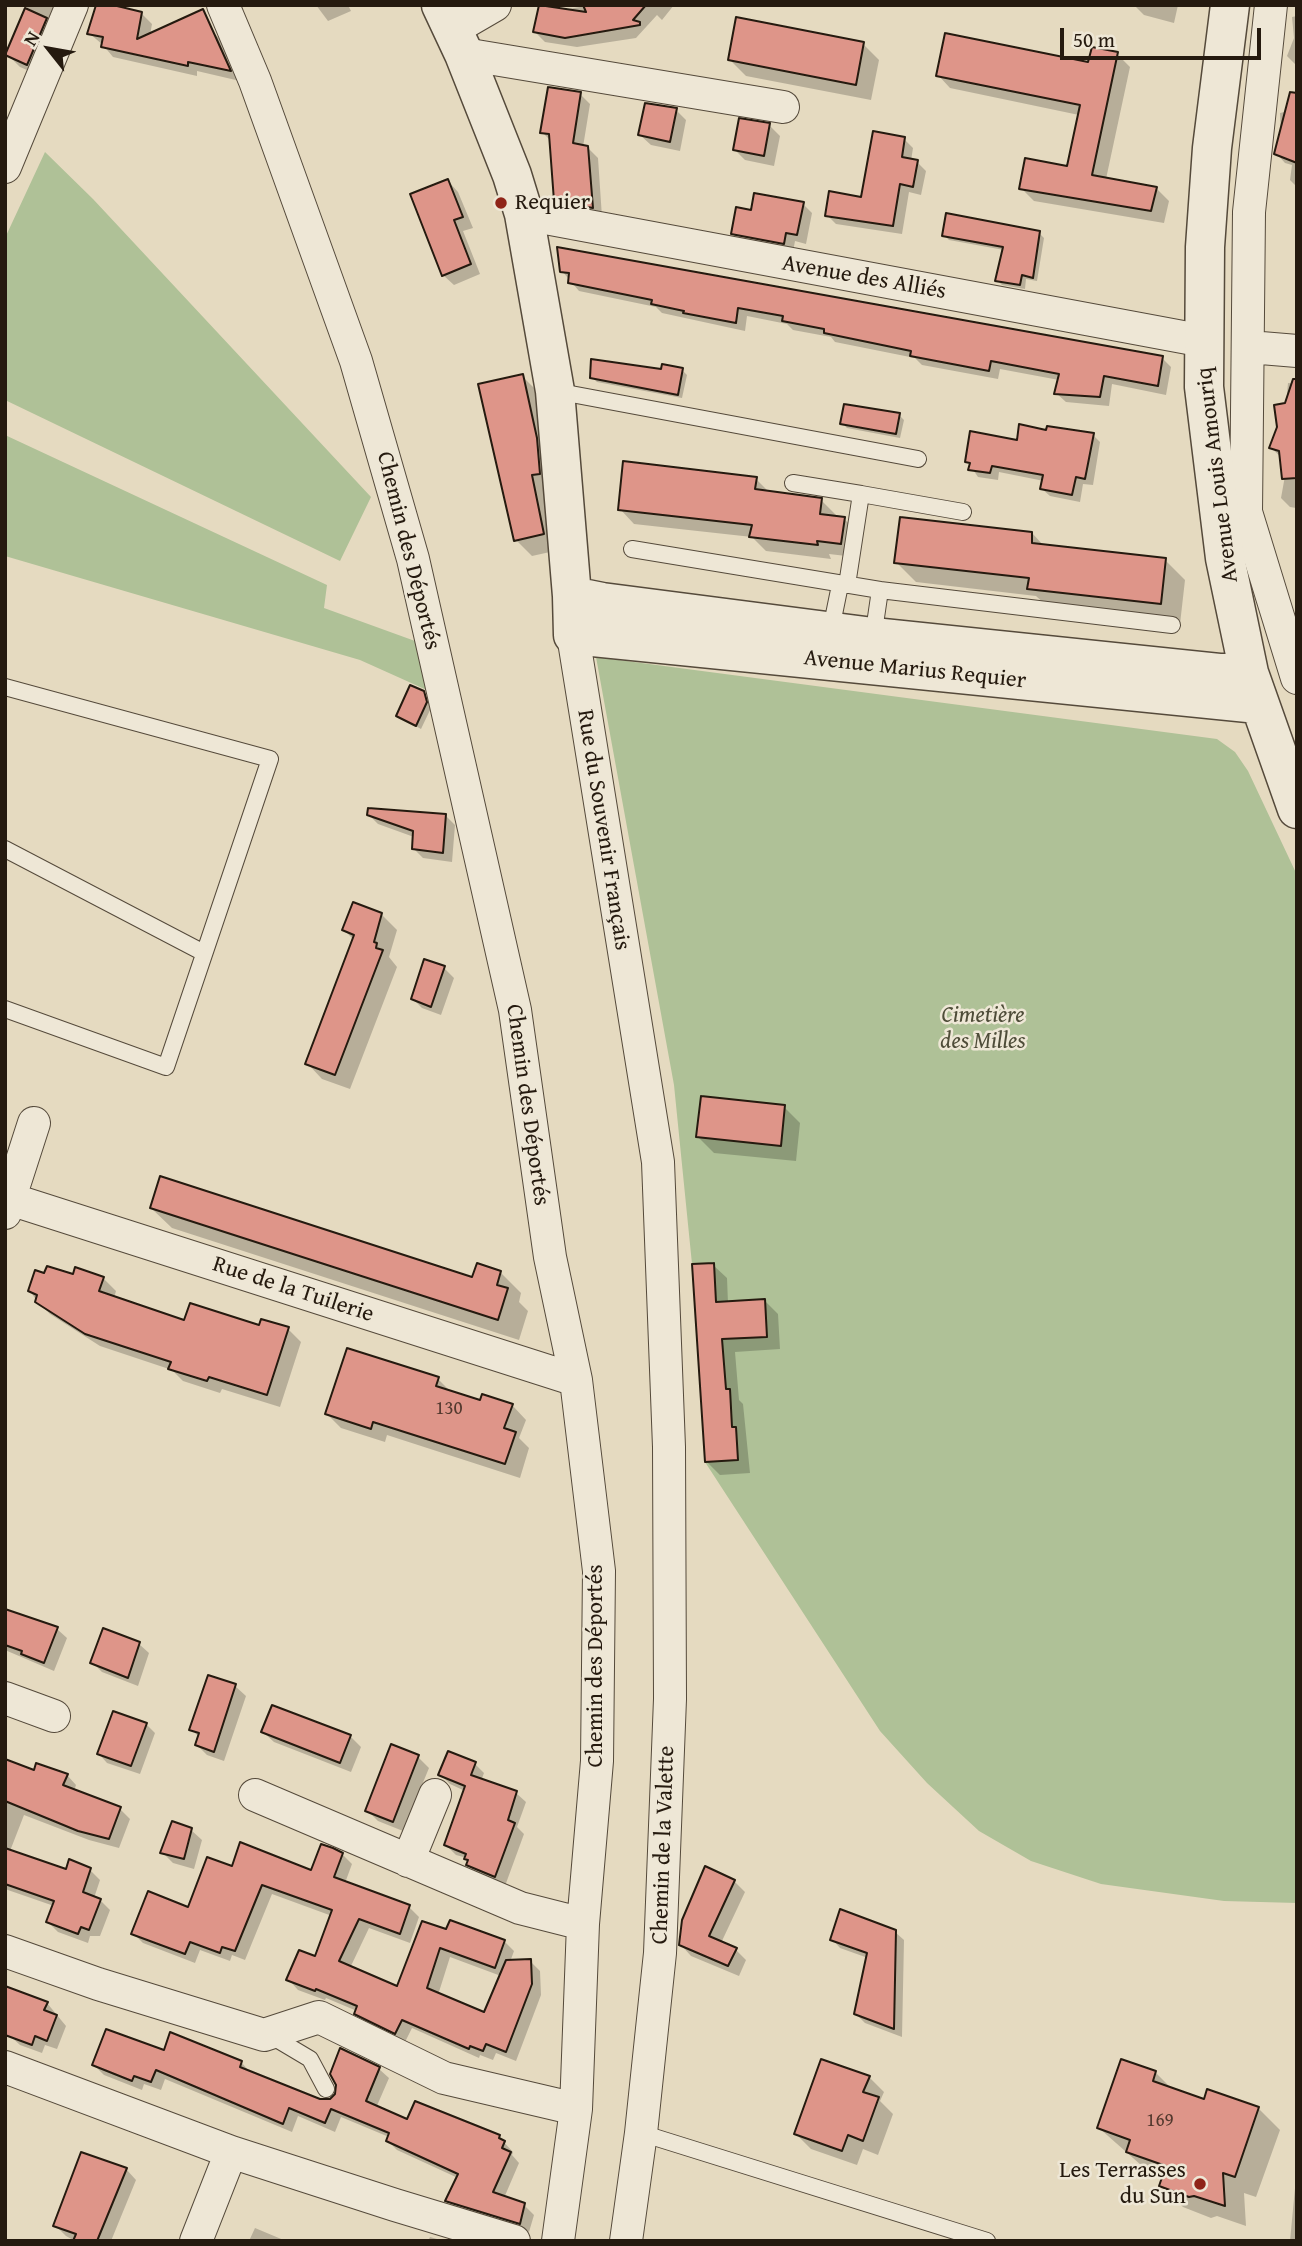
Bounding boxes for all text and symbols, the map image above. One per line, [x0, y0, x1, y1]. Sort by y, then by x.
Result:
north arrow [14, 14, 84, 84]
scale bar [1064, 14, 1265, 58]
text: 50 m [1073, 24, 1115, 55]
text: N [16, 26, 46, 51]
place label: Requier [515, 189, 590, 217]
marker: Requier [493, 195, 509, 211]
street label: Avenue des Alliés [780, 250, 948, 306]
street label: Avenue Louis Amouriq [1191, 366, 1245, 584]
street label: Chemin des Déportés [370, 449, 446, 653]
street label: Avenue Marius Requier [802, 645, 1028, 695]
street label: Rue du Souvenir Français [570, 708, 636, 952]
park label: Cimetière des Milles [940, 1002, 1026, 1056]
street label: Chemin des Déportés [499, 1003, 555, 1207]
street label: Rue de la Tuilerie [209, 1251, 377, 1329]
house number: 130 [435, 1398, 463, 1420]
street label: Chemin des Déportés [582, 1564, 610, 1768]
street label: Chemin de la Valette [647, 1745, 681, 1945]
house number: 169 [1146, 2110, 1174, 2132]
place label: Les Terrasses du Sun [1059, 2157, 1186, 2211]
marker: Les Terrasses du Sun [1192, 2176, 1208, 2192]

